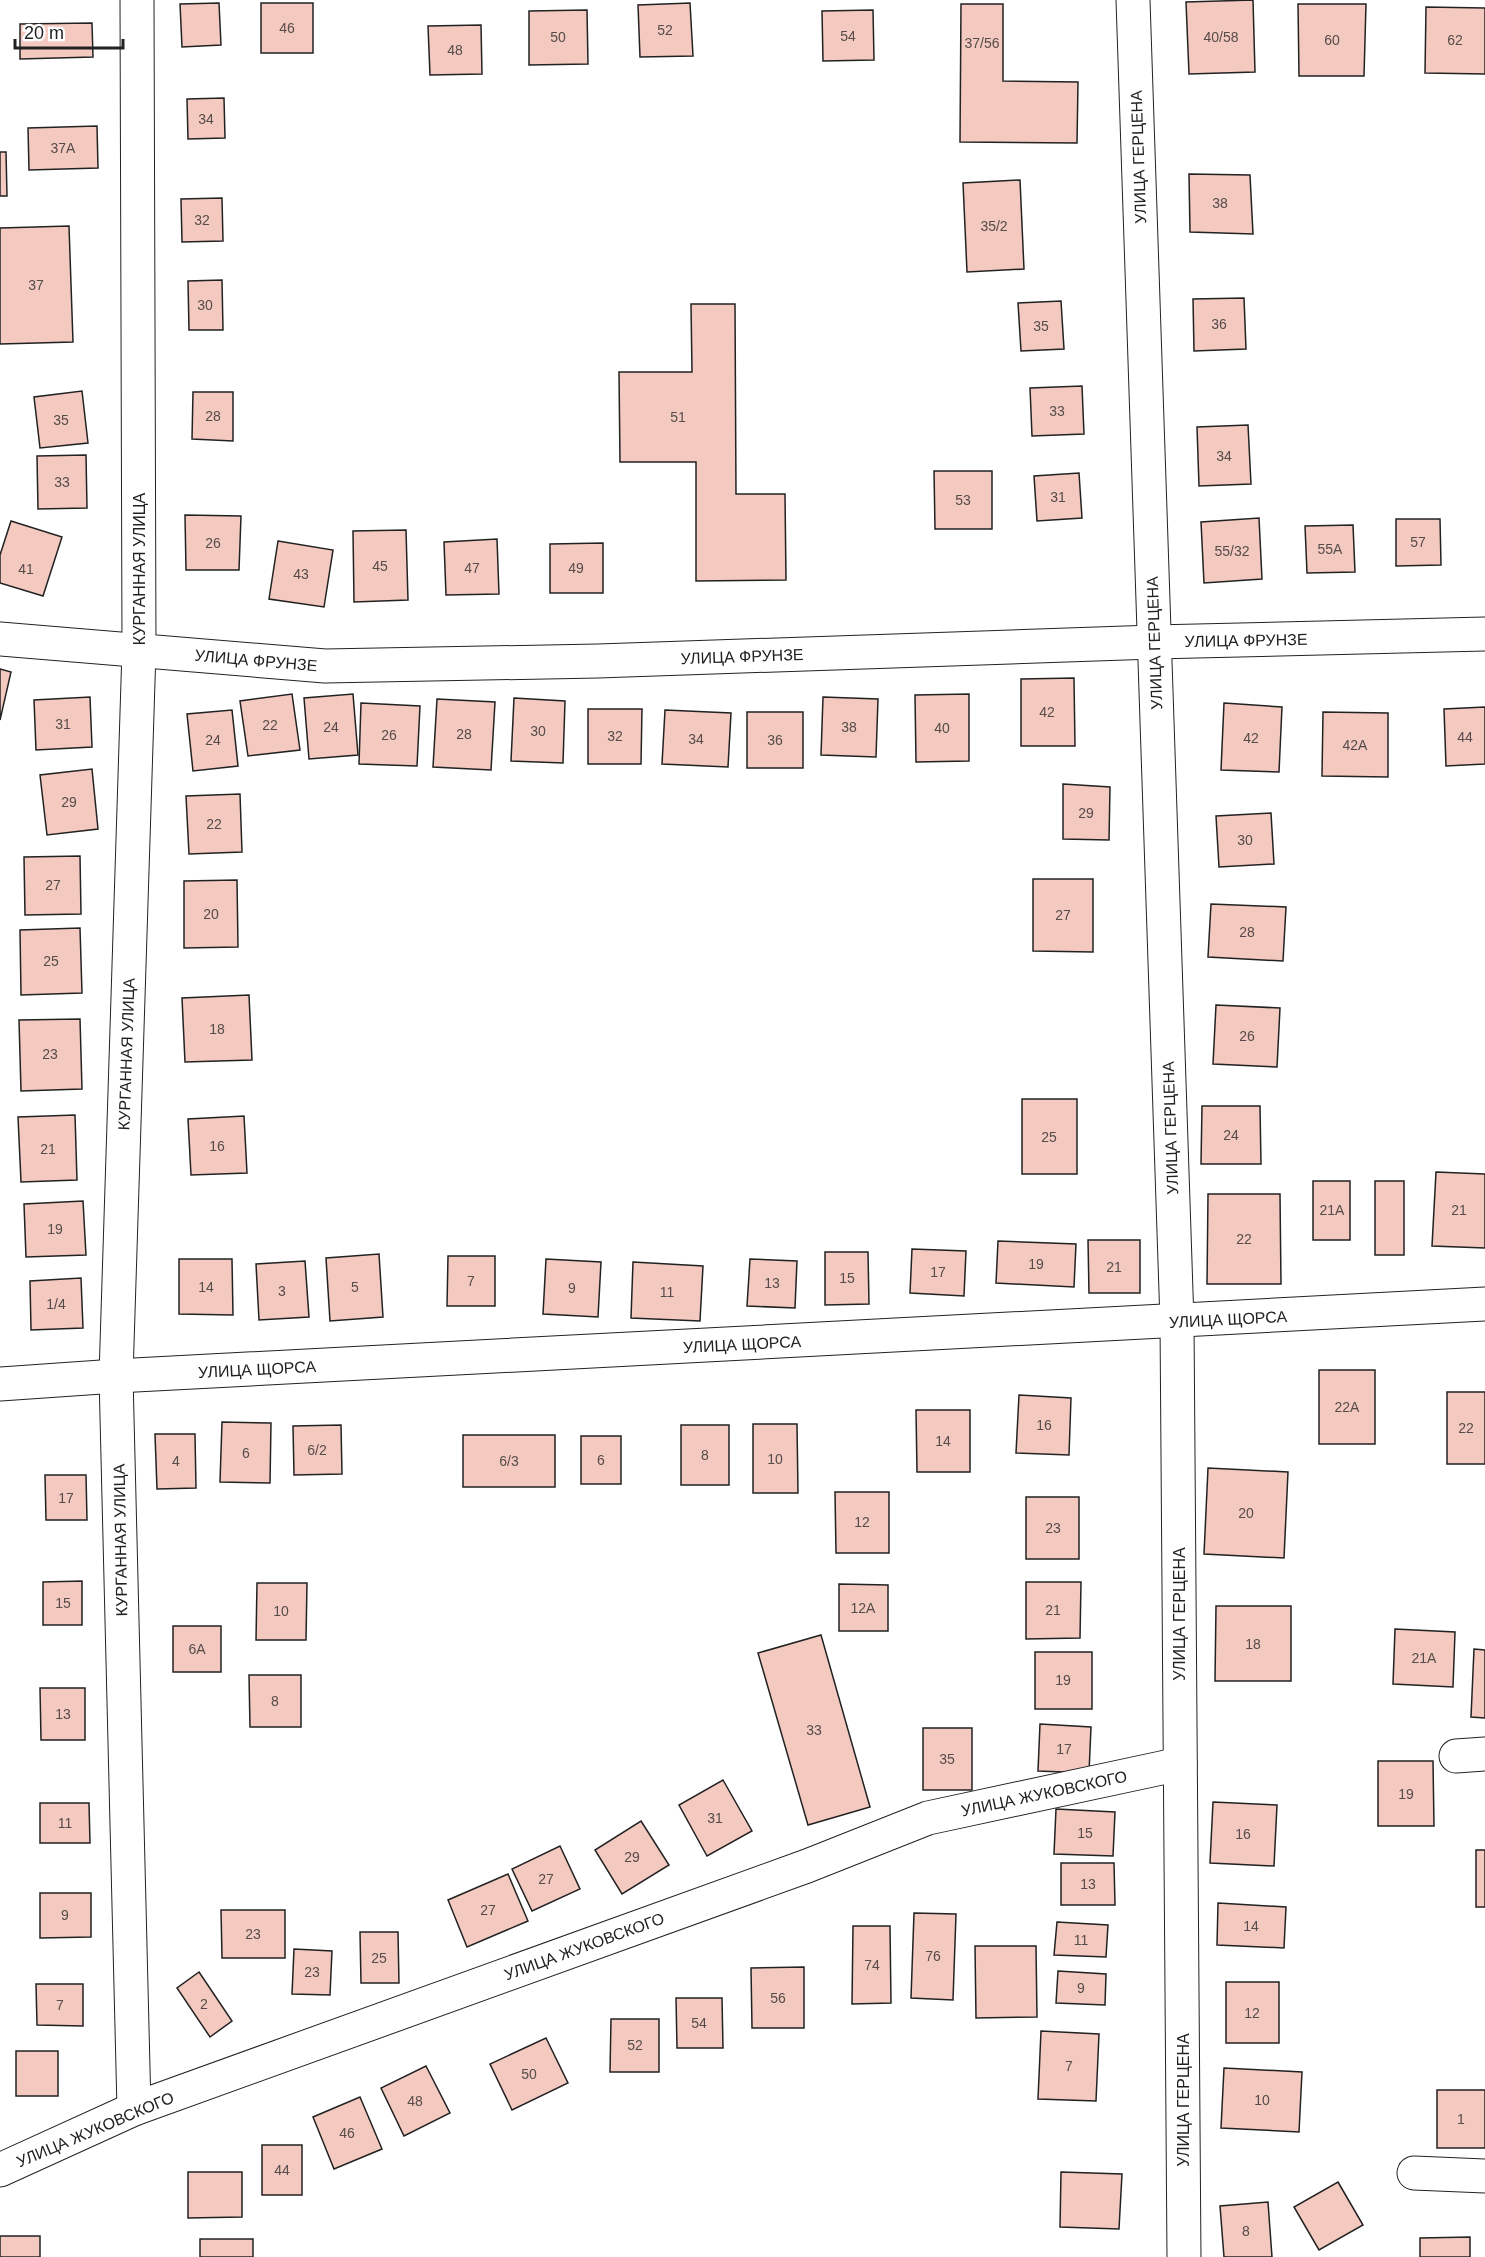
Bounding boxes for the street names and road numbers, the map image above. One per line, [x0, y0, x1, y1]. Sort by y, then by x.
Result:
street label: УЛИЦА ГЕРЦЕНА [1128, 90, 1149, 224]
street label: КУРГАННАЯ УЛИЦА [131, 492, 148, 645]
street label: УЛИЦА ГЕРЦЕНА [1144, 576, 1165, 710]
street label: УЛИЦА ФРУНЗЕ [1184, 631, 1308, 650]
street label: УЛИЦА ФРУНЗЕ [680, 646, 804, 667]
street label: УЛИЦА ФРУНЗЕ [194, 647, 318, 674]
street label: КУРГАННАЯ УЛИЦА [115, 977, 138, 1131]
street label: УЛИЦА ГЕРЦЕНА [1160, 1061, 1181, 1195]
street label: УЛИЦА ЩОРСА [1168, 1308, 1288, 1331]
street label: УЛИЦА ЩОРСА [682, 1333, 802, 1356]
street label: УЛИЦА ЩОРСА [197, 1358, 317, 1381]
street label: КУРГАННАЯ УЛИЦА [111, 1463, 130, 1616]
street label: УЛИЦА ГЕРЦЕНА [1171, 1547, 1188, 1681]
street label: УЛИЦА ЖУКОВСКОГО [960, 1768, 1129, 1819]
street label: УЛИЦА ЖУКОВСКОГО [502, 1910, 666, 1983]
street label: УЛИЦА ГЕРЦЕНА [1175, 2033, 1192, 2167]
street label: УЛИЦА ЖУКОВСКОГО [14, 2089, 176, 2170]

